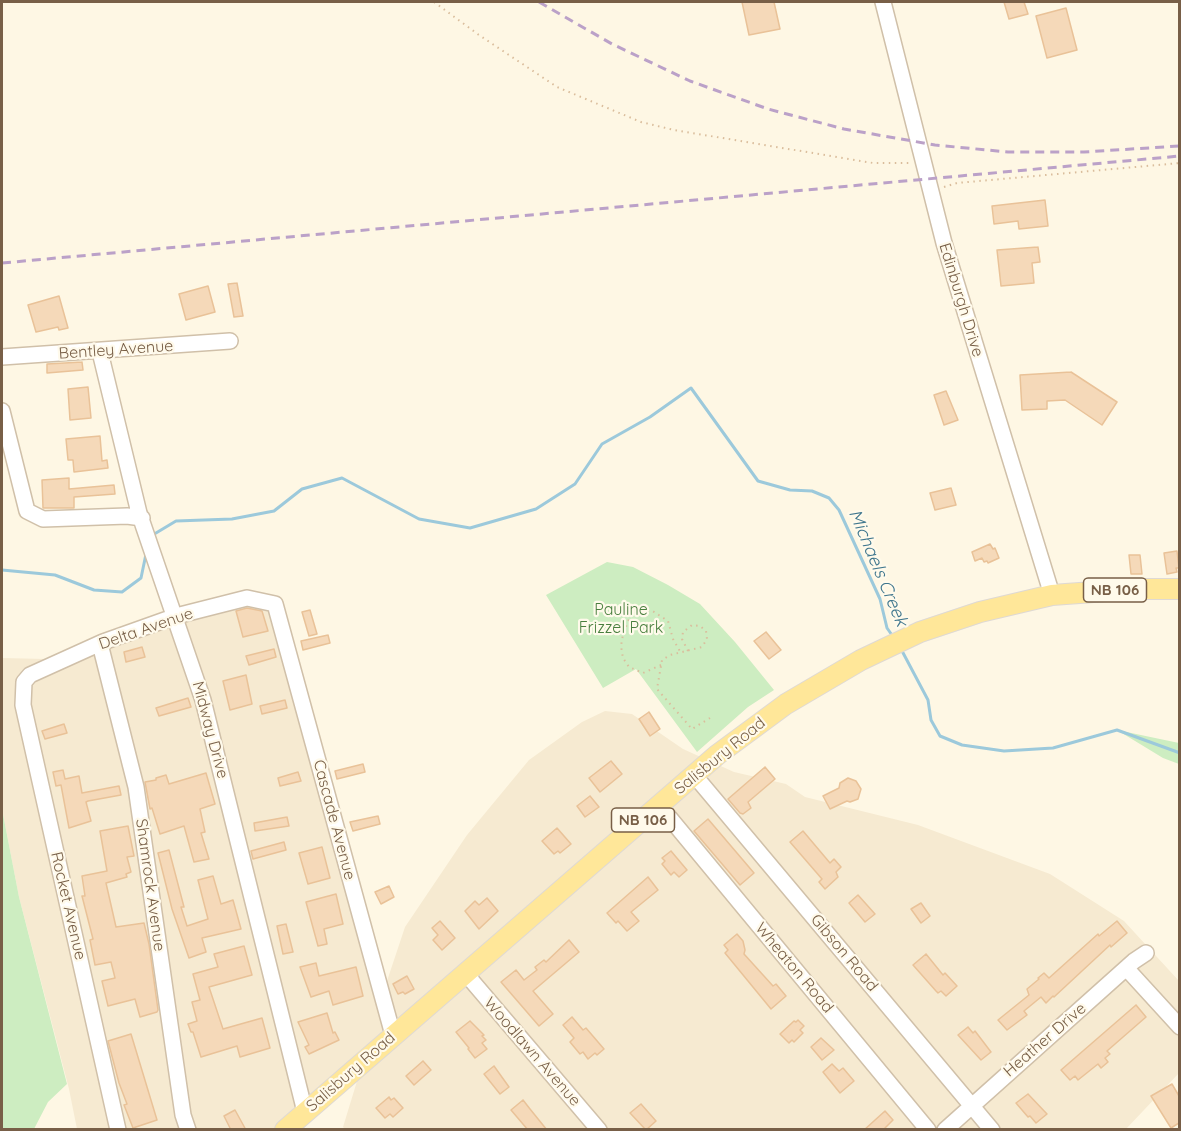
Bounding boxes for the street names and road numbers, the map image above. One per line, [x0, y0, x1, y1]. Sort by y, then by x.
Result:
street label: Edinburgh Drive [935, 241, 987, 359]
street label: Bentley Avenue [58, 336, 174, 364]
road number: NB 106 [1084, 578, 1146, 602]
street label: Delta Avenue [96, 604, 196, 654]
street label: Midway Drive [188, 679, 232, 781]
street label: Salisbury Road [671, 713, 769, 799]
street label: Cascade Avenue [309, 758, 359, 882]
road number: NB 106 [612, 808, 674, 832]
street label: Shamrock Avenue [131, 817, 169, 953]
street label: Rocket Avenue [46, 850, 90, 962]
street label: Gibson Road [806, 911, 882, 995]
street label: Wheaton Road [751, 919, 837, 1017]
street label: Woodlawn Avenue [480, 994, 584, 1110]
street label: Heather Drive [1000, 999, 1090, 1081]
street label: Salisbury Road [303, 1028, 399, 1116]

